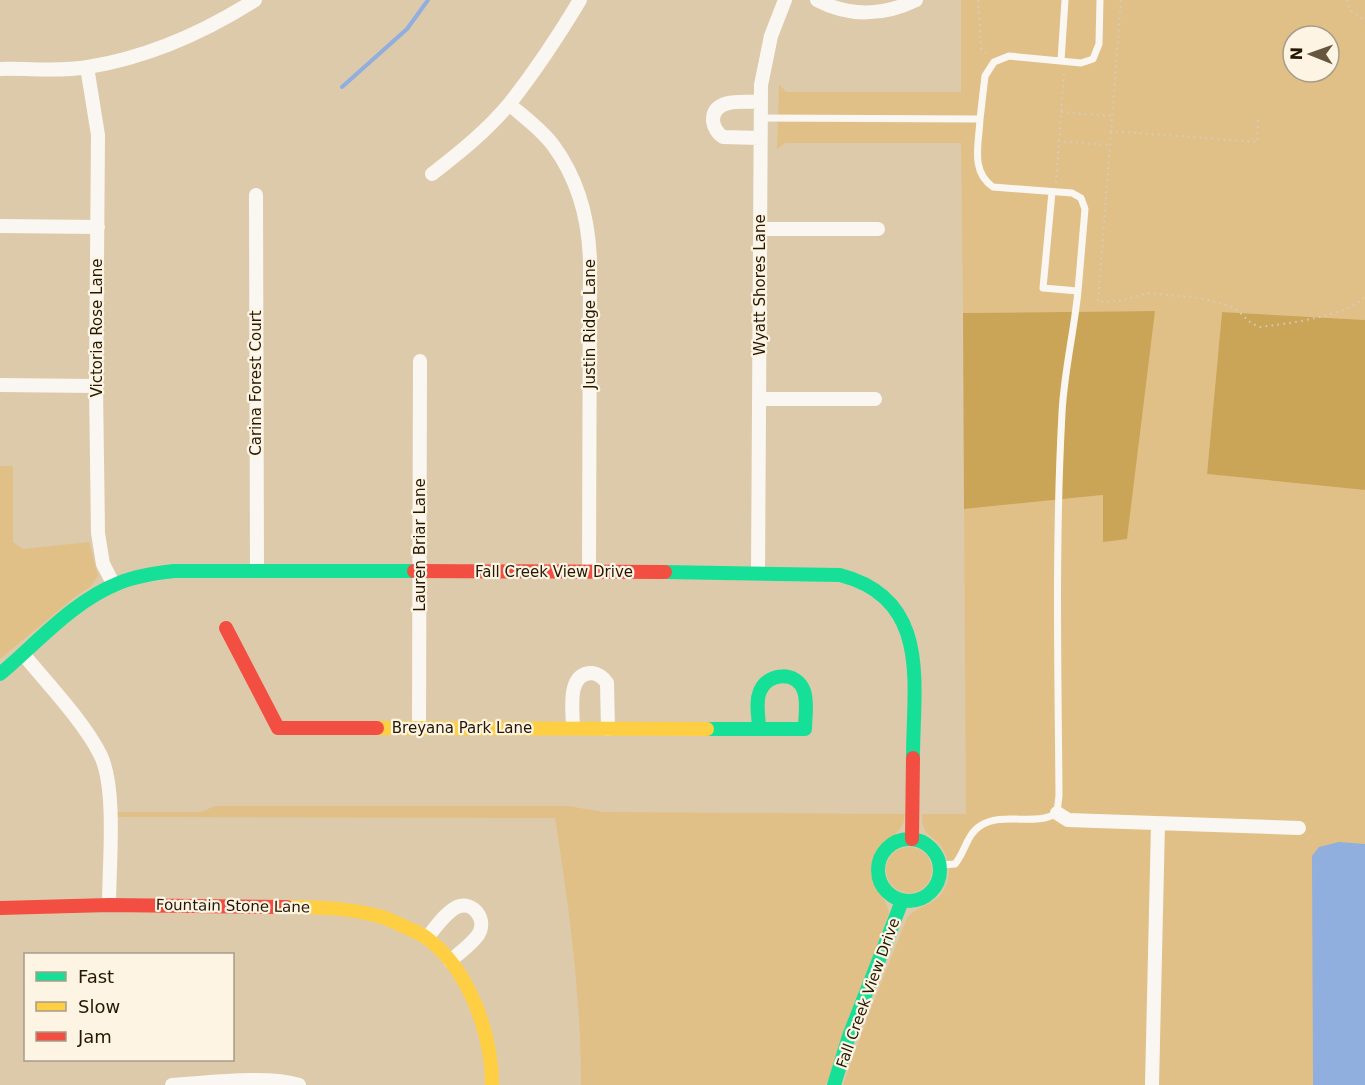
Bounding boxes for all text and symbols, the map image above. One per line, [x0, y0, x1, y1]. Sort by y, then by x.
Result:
north arrow [1281, 24, 1341, 84]
text: N [1287, 47, 1306, 61]
street label: Wyatt Shores Lane [751, 214, 769, 356]
street label: Victoria Rose Lane [88, 259, 106, 397]
street label: Justin Ridge Lane [581, 259, 599, 390]
street label: Carina Forest Court [247, 310, 265, 456]
street label: Lauren Briar Lane [411, 478, 429, 612]
street label: Fall Creek View Drive [475, 563, 633, 581]
street label: Breyana Park Lane [392, 719, 532, 737]
street label: Fountain Stone Lane [156, 896, 310, 916]
street label: Fall Creek View Drive [833, 916, 903, 1070]
legend [24, 953, 234, 1061]
text: Fast [78, 966, 114, 987]
text: Slow [78, 996, 120, 1017]
text: Jam [77, 1026, 112, 1047]

